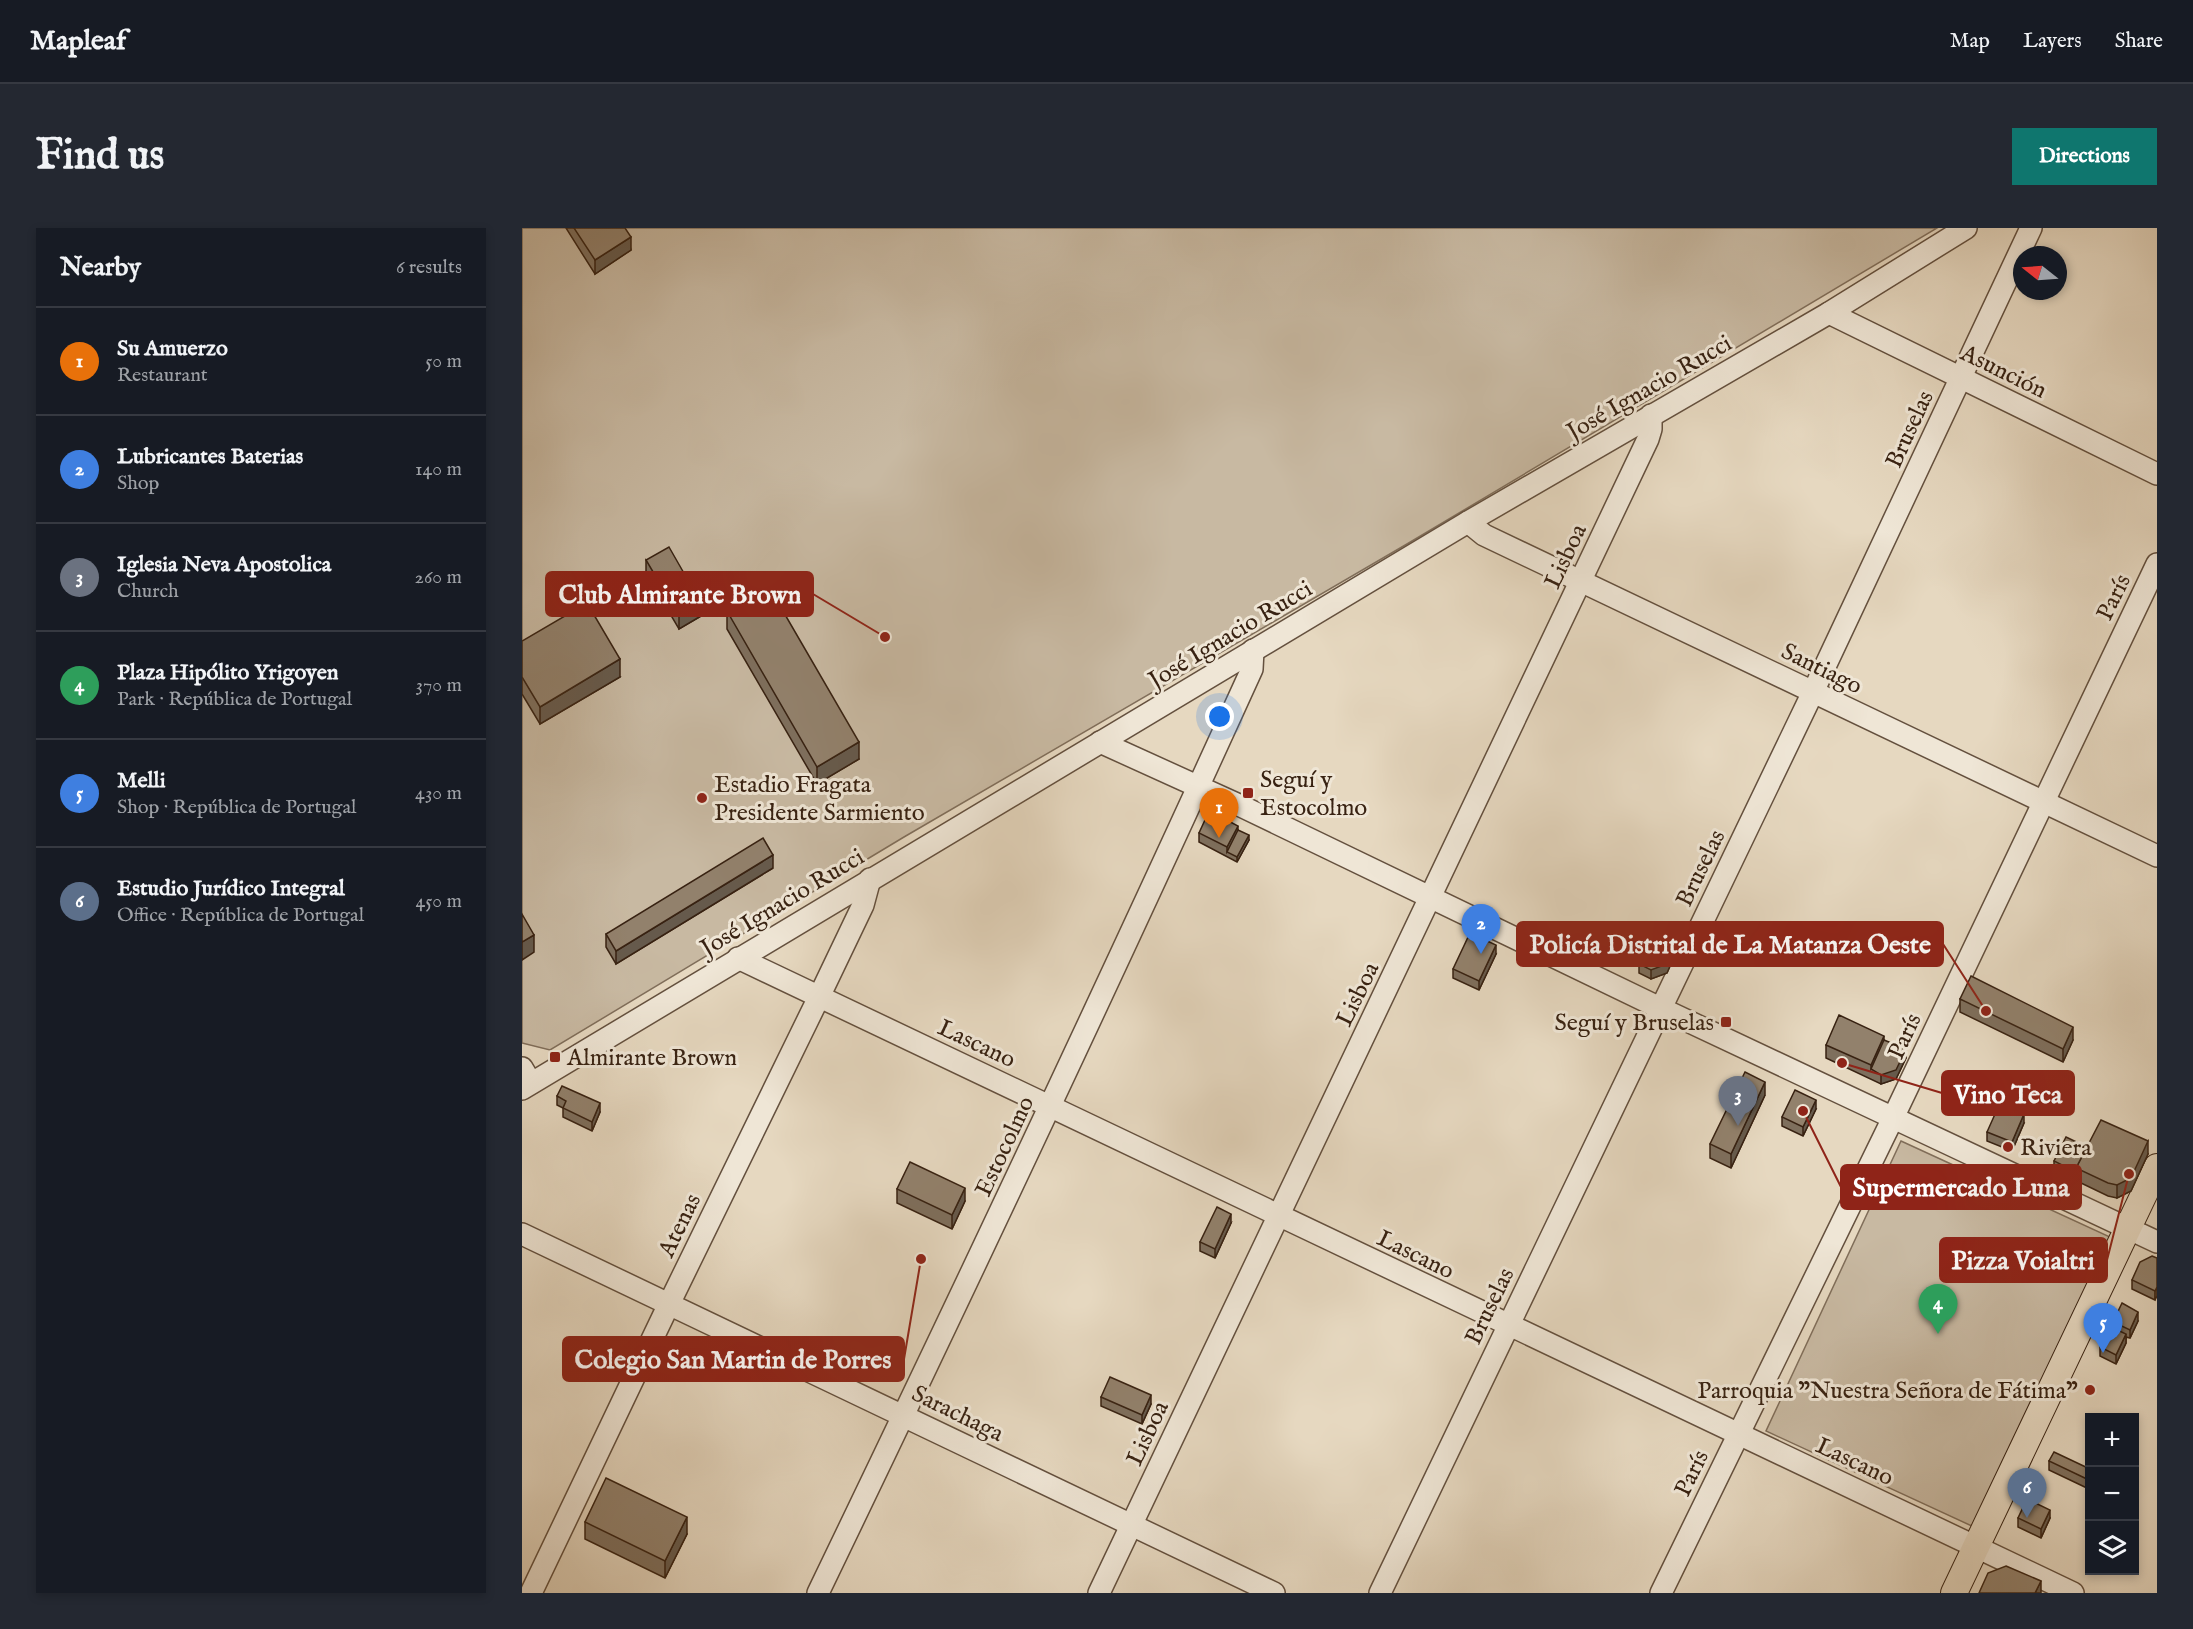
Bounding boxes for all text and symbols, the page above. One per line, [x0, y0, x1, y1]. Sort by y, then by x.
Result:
text: Mapleaf [30, 24, 126, 59]
text: Map [1950, 28, 1990, 55]
text: Layers [2023, 28, 2082, 55]
text: Share [2115, 28, 2163, 55]
button: Directions [2012, 128, 2157, 185]
text: Find us [36, 130, 164, 183]
north arrow [2013, 246, 2067, 300]
text: Nearby [60, 251, 141, 284]
text: 6 results [396, 255, 462, 280]
street label: José Ignacio Rucci [1559, 328, 1738, 450]
text: Su Amuerzo [117, 335, 228, 363]
street label: Asunción [1954, 338, 2052, 407]
text: 1 [76, 349, 83, 374]
text: 50 m [425, 349, 462, 374]
text: Restaurant [117, 363, 208, 388]
street label: Bruselas [1879, 386, 1942, 473]
text: Lubricantes Baterias [117, 443, 303, 471]
text: 2 [75, 457, 84, 482]
text: 140 m [415, 457, 462, 482]
text: Shop [117, 471, 159, 496]
street label: Lisboa [1538, 519, 1595, 594]
text: Iglesia Neva Apostolica [117, 551, 331, 579]
text: 3 [76, 565, 83, 590]
text: 260 m [415, 565, 462, 590]
street label: París [2090, 569, 2139, 626]
callout: Club Almirante Brown [546, 572, 813, 616]
street label: José Ignacio Rucci [1141, 574, 1318, 698]
text: Church [117, 579, 179, 604]
text: Club Almirante Brown [559, 579, 802, 612]
street label: Santiago [1776, 637, 1867, 702]
text: Plaza Hipólito Yrigoyen [117, 659, 338, 687]
text: 4 [75, 673, 84, 698]
text: 370 m [416, 673, 462, 698]
text: Park · República de Portugal [117, 687, 352, 712]
your location [1205, 702, 1234, 731]
place label: Seguí y Estocolmo [1260, 765, 1367, 824]
text: Melli [117, 767, 166, 795]
place label: Estadio Fragata Presidente Sarmiento [714, 770, 925, 829]
text: 5 [76, 781, 83, 806]
text: 430 m [415, 781, 462, 806]
marker: Seguí y Estocolmo [1241, 786, 1255, 800]
pin: 1 [1200, 788, 1238, 838]
marker: Estadio Fragata Presidente Sarmiento [695, 791, 709, 805]
text: Shop · República de Portugal [117, 795, 357, 820]
street label: Bruselas [1669, 825, 1733, 912]
street label: José Ignacio Rucci [693, 842, 870, 966]
text: Estudio Jurídico Integral [117, 875, 345, 903]
text: 6 [75, 889, 84, 914]
text: 450 m [415, 889, 462, 914]
text: Office · República de Portugal [117, 903, 364, 928]
pin: 2 [1462, 904, 1500, 954]
callout: Policía Distrital de La Matanza Oeste [1517, 922, 1943, 966]
text: Policía Distrital de La Matanza Oeste [1529, 929, 1931, 962]
street label: Lisboa [1329, 957, 1387, 1032]
place label: Seguí y Bruselas [1555, 1008, 1714, 1039]
street label: París [1881, 1008, 1930, 1065]
street label: Lascano [933, 1013, 1020, 1076]
marker: Seguí y Bruselas [1719, 1015, 1733, 1029]
place label: Almirante Brown [566, 1043, 737, 1074]
marker: Almirante Brown [548, 1050, 562, 1064]
callout: Vino Teca [1942, 1071, 2074, 1115]
pin: 3 [1718, 1076, 1758, 1126]
text: Vino Teca [1953, 1079, 2063, 1112]
street label: Estocolmo [969, 1091, 1042, 1202]
place label: Riviera [2020, 1133, 2092, 1164]
marker: Riviera [2001, 1140, 2015, 1154]
callout: Supermercado Luna [1841, 1165, 2081, 1209]
text: Supermercado Luna [1853, 1172, 2070, 1205]
street label: Atenas [651, 1189, 709, 1263]
street label: Lascano [1372, 1223, 1459, 1287]
callout: Pizza Voialtri [1940, 1238, 2107, 1282]
text: Pizza Voialtri [1951, 1245, 2095, 1278]
street label: Bruselas [1458, 1263, 1522, 1350]
pin: 4 [1918, 1284, 1958, 1334]
pin: 5 [2084, 1304, 2122, 1353]
callout: Colegio San Martin de Porres [563, 1337, 904, 1381]
text: Colegio San Martin de Porres [575, 1344, 891, 1377]
place label: Parroquia "Nuestra Señora de Fátima" [1697, 1376, 2078, 1407]
street label: Sarachaga [906, 1379, 1009, 1450]
marker: Parroquia "Nuestra Señora de Fátima" [2083, 1383, 2097, 1397]
street label: Lisboa [1120, 1396, 1177, 1471]
map controls [2085, 1413, 2139, 1575]
button: + [2085, 1413, 2139, 1467]
street label: Lascano [1811, 1431, 1898, 1494]
street label: París [1668, 1445, 1717, 1502]
button: − [2085, 1467, 2139, 1521]
pin: 6 [2008, 1468, 2046, 1518]
button: layers [2085, 1521, 2139, 1575]

